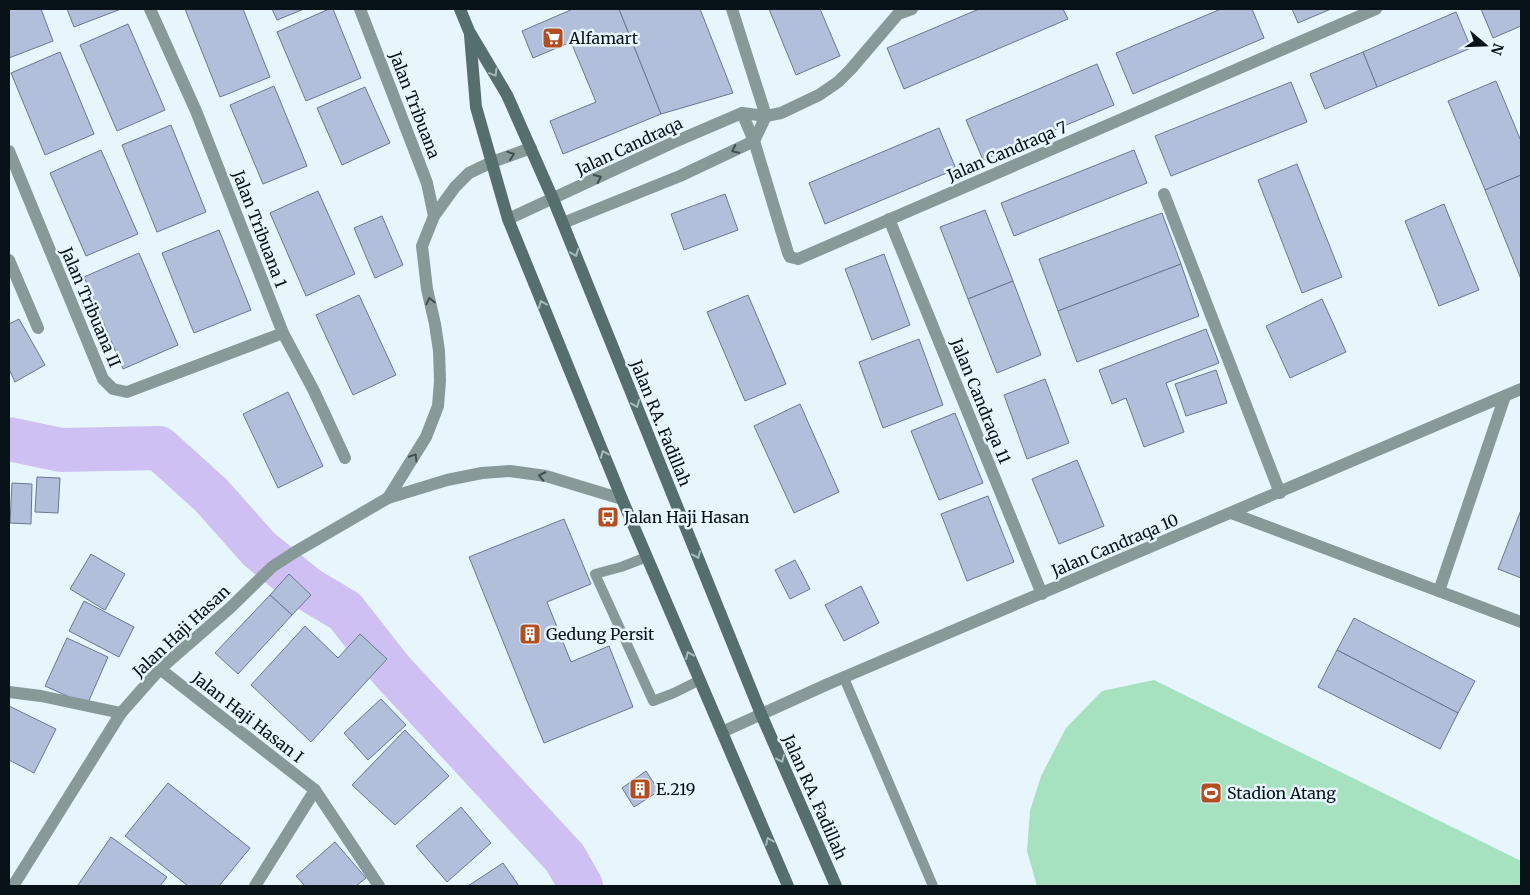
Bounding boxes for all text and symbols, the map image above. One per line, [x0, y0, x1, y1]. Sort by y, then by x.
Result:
north arrow [1460, 20, 1510, 70]
supermarket icon: Alfamart [541, 26, 565, 50]
place label: Alfamart [568, 28, 639, 48]
text: N [1487, 41, 1508, 57]
street label: Jalan Tribuana [385, 48, 445, 162]
one-way arrow [488, 68, 498, 77]
street label: Jalan Candraqa [572, 112, 686, 180]
street label: Jalan Candraqa 7 [943, 117, 1070, 186]
one-way arrow [731, 144, 740, 155]
one-way arrow [506, 151, 515, 161]
street label: Jalan Tribuana 1 [228, 167, 292, 290]
one-way arrow [592, 174, 601, 184]
street label: Jalan Tribuana II [56, 243, 125, 370]
one-way arrow [569, 248, 580, 257]
one-way arrow [425, 296, 436, 305]
one-way arrow [538, 300, 549, 309]
street label: Jalan Candraqa 11 [946, 335, 1015, 466]
street label: Jalan RA. Fadillah [626, 356, 696, 489]
one-way arrow [630, 399, 640, 408]
one-way arrow [599, 450, 610, 459]
one-way arrow [408, 453, 417, 462]
one-way arrow [537, 471, 546, 482]
bus stop icon: Jalan Haji Hasan [596, 505, 620, 529]
place label: Jalan Haji Hasan [623, 507, 750, 527]
street label: Jalan Candraqa 10 [1048, 509, 1181, 581]
one-way arrow [691, 550, 701, 558]
street label: Jalan Haji Hasan [128, 581, 234, 682]
building icon: Gedung Persit [518, 622, 542, 646]
place label: Gedung Persit [546, 624, 655, 644]
one-way arrow [685, 651, 695, 660]
street label: Jalan Haji Hasan I [188, 667, 307, 767]
street label: Jalan RA. Fadillah [778, 731, 852, 863]
one-way arrow [774, 754, 785, 763]
building icon: E.219 [628, 777, 652, 801]
place label: E.219 [656, 779, 695, 799]
sports icon: Stadion Atang [1199, 781, 1223, 805]
place label: Stadion Atang [1227, 783, 1336, 803]
one-way arrow [765, 837, 776, 846]

